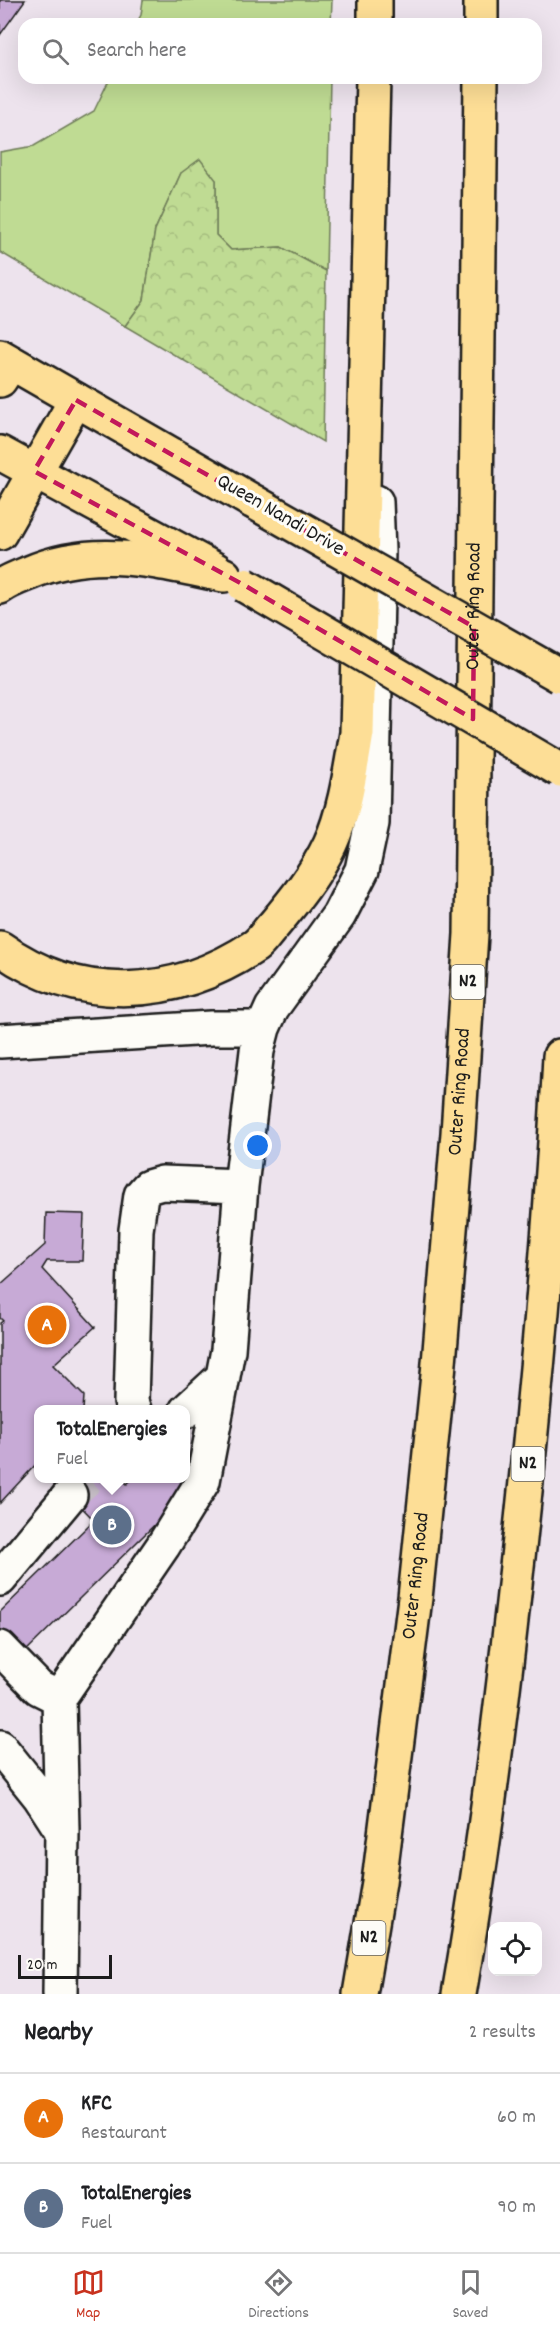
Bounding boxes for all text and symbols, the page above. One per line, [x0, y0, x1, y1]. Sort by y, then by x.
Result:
search box [18, 18, 542, 84]
icon: search [39, 35, 72, 68]
text: Search here [87, 36, 186, 67]
street label: Queen Nandi Drive [210, 467, 350, 565]
street label: Outer Ring Road [459, 542, 491, 670]
road number: N2 [452, 965, 484, 999]
street label: Outer Ring Road [441, 1027, 480, 1157]
your location [243, 1131, 272, 1160]
pin: A [28, 1302, 66, 1348]
popup [34, 1405, 190, 1483]
text: TotalEnergies [57, 1415, 167, 1446]
text: Fuel [57, 1446, 88, 1474]
road number: N2 [512, 1447, 544, 1481]
pin: B [92, 1502, 132, 1547]
street label: Outer Ring Road [395, 1511, 439, 1641]
road number: N2 [352, 1921, 386, 1955]
map controls [488, 1922, 542, 1976]
button: locate [488, 1922, 542, 1976]
scale bar [18, 1952, 112, 1980]
text: 20 m [27, 1954, 57, 1977]
text: Nearby [24, 2015, 92, 2052]
text: 2 results [469, 2019, 536, 2047]
text: KFC [81, 2089, 112, 2120]
text: A [38, 2104, 49, 2132]
text: 60 m [497, 2104, 536, 2132]
text: Restaurant [81, 2120, 167, 2148]
text: TotalEnergies [81, 2179, 192, 2210]
text: B [39, 2194, 48, 2222]
text: 90 m [498, 2194, 536, 2222]
text: Fuel [81, 2210, 112, 2238]
tab: Map [72, 2266, 105, 2325]
tab: Directions [248, 2266, 309, 2325]
tab: Saved [452, 2266, 488, 2325]

